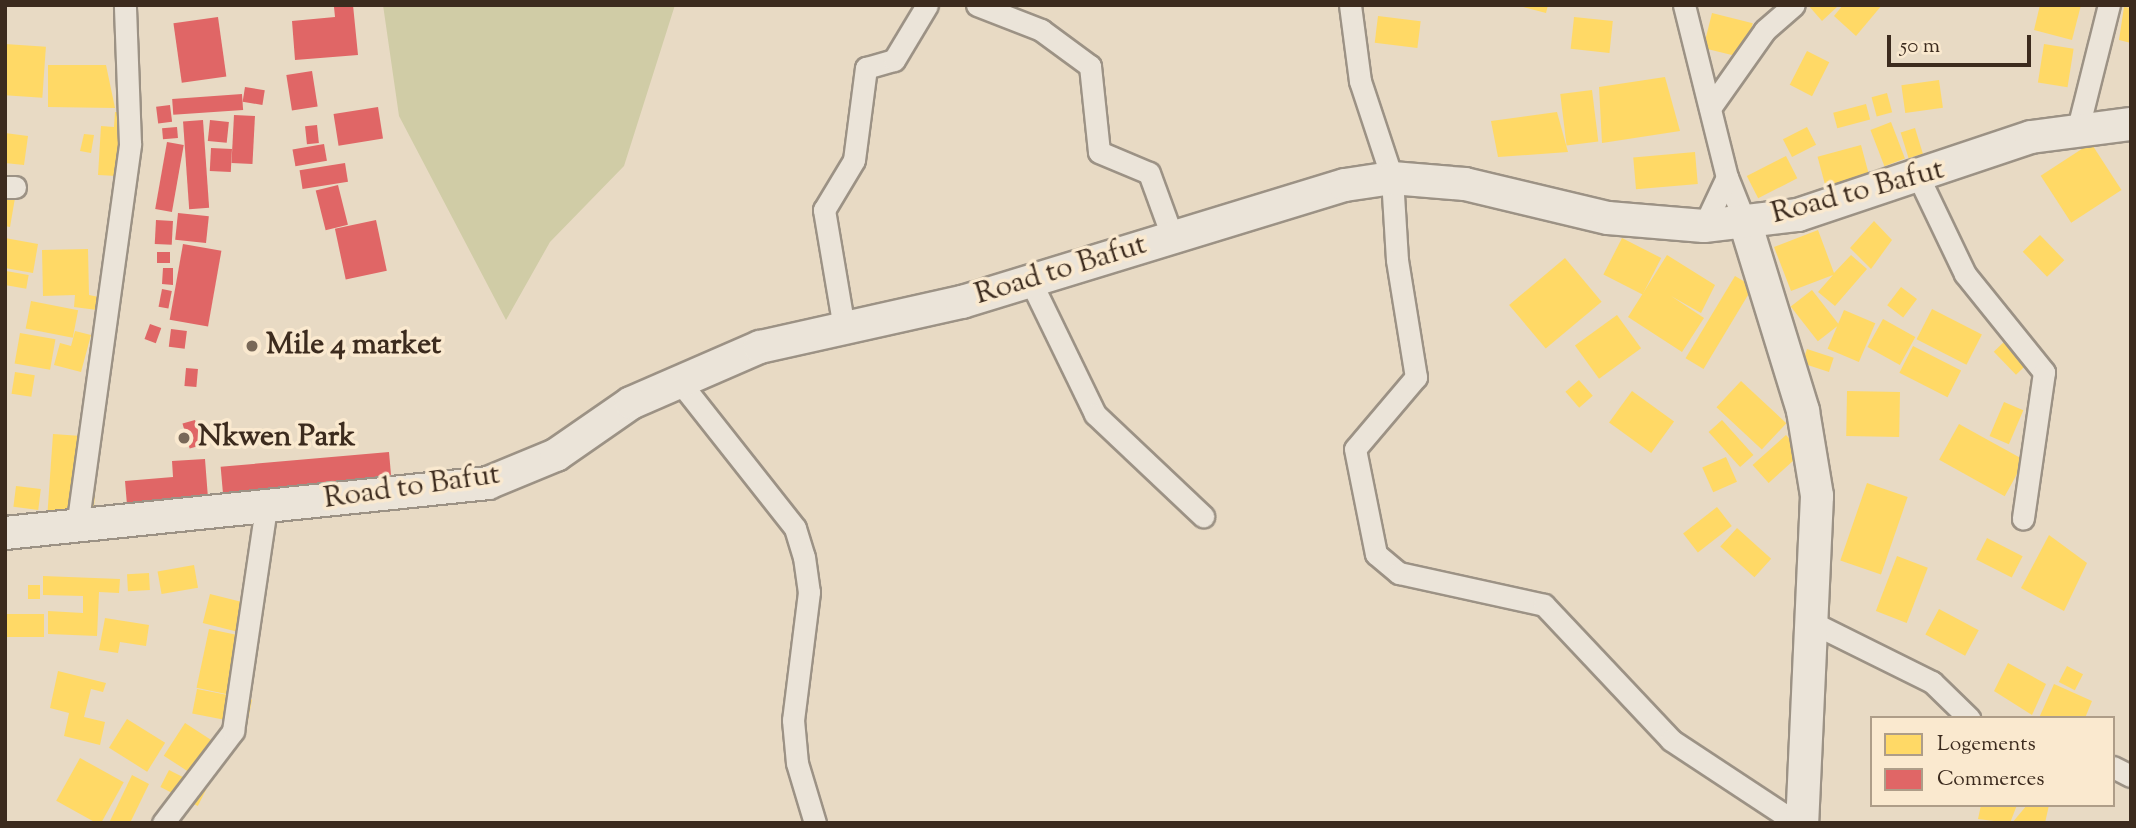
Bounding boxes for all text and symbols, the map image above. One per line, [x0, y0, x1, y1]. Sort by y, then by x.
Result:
scale bar [1891, 21, 2035, 65]
text: 50 m [1900, 32, 1940, 62]
street label: Road to Bafut [1768, 153, 1948, 233]
street label: Road to Bafut [971, 228, 1151, 314]
place label: Mile 4 market [266, 328, 441, 364]
marker: Mile 4 market [244, 338, 260, 354]
place label: Nkwen Park [198, 420, 355, 456]
marker: Nkwen Park [176, 430, 192, 446]
street label: Road to Bafut [322, 458, 502, 518]
legend [1870, 716, 2115, 807]
text: Logements [1937, 730, 2036, 760]
text: Commerces [1937, 765, 2045, 795]

